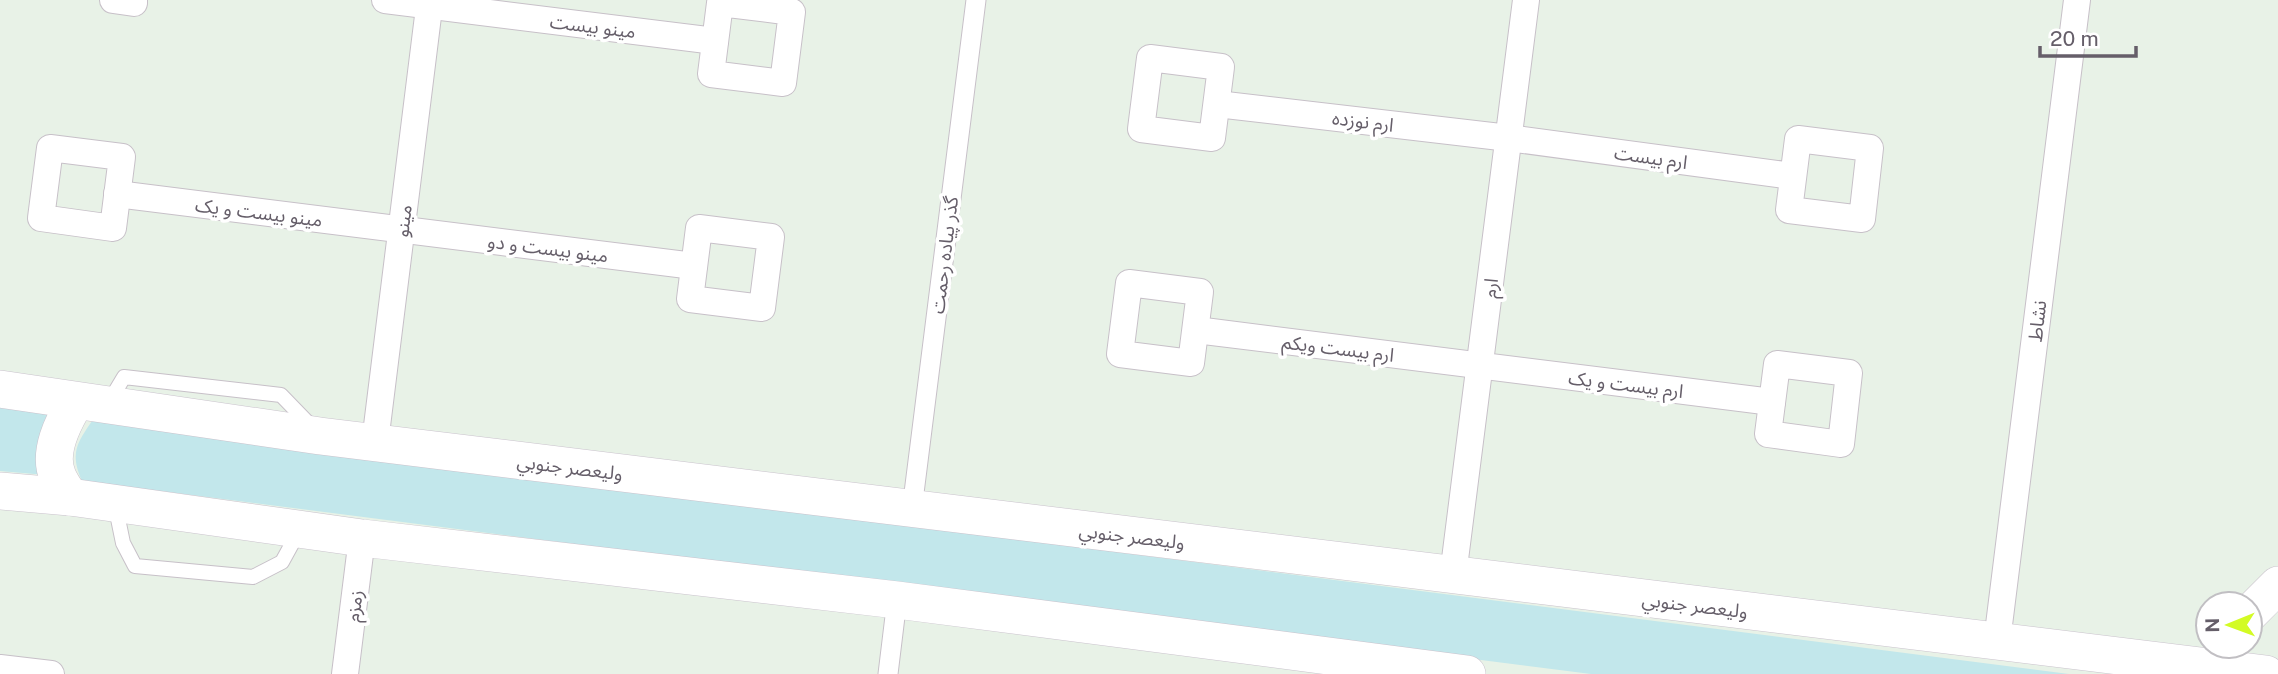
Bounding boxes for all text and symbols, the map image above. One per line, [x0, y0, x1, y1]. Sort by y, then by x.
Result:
street label: مینو بیست [549, 10, 637, 43]
scale bar [2040, 14, 2136, 58]
text: 20 m [2050, 26, 2099, 51]
street label: ارم نوزده [1331, 106, 1395, 140]
street label: ارم بیست [1612, 141, 1689, 177]
street label: مینو بیست و یک [194, 193, 324, 232]
street label: گذر پیاده رحمت [926, 194, 964, 315]
street label: مینو [390, 203, 417, 239]
street label: مینو بیست و دو [486, 230, 610, 267]
street label: ارم [1478, 277, 1506, 300]
street label: نشاط [2024, 299, 2050, 343]
street label: ارم بیست ویکم [1280, 330, 1395, 370]
street label: ارم بیست و یک [1567, 366, 1685, 406]
street label: وليعصر جنوبي [515, 450, 624, 489]
street label: وليعصر جنوبي [1077, 519, 1186, 558]
street label: وليعصر جنوبي [1640, 588, 1749, 627]
street label: زمزم [341, 589, 371, 624]
north arrow [2194, 590, 2264, 660]
text: N [2201, 618, 2223, 633]

